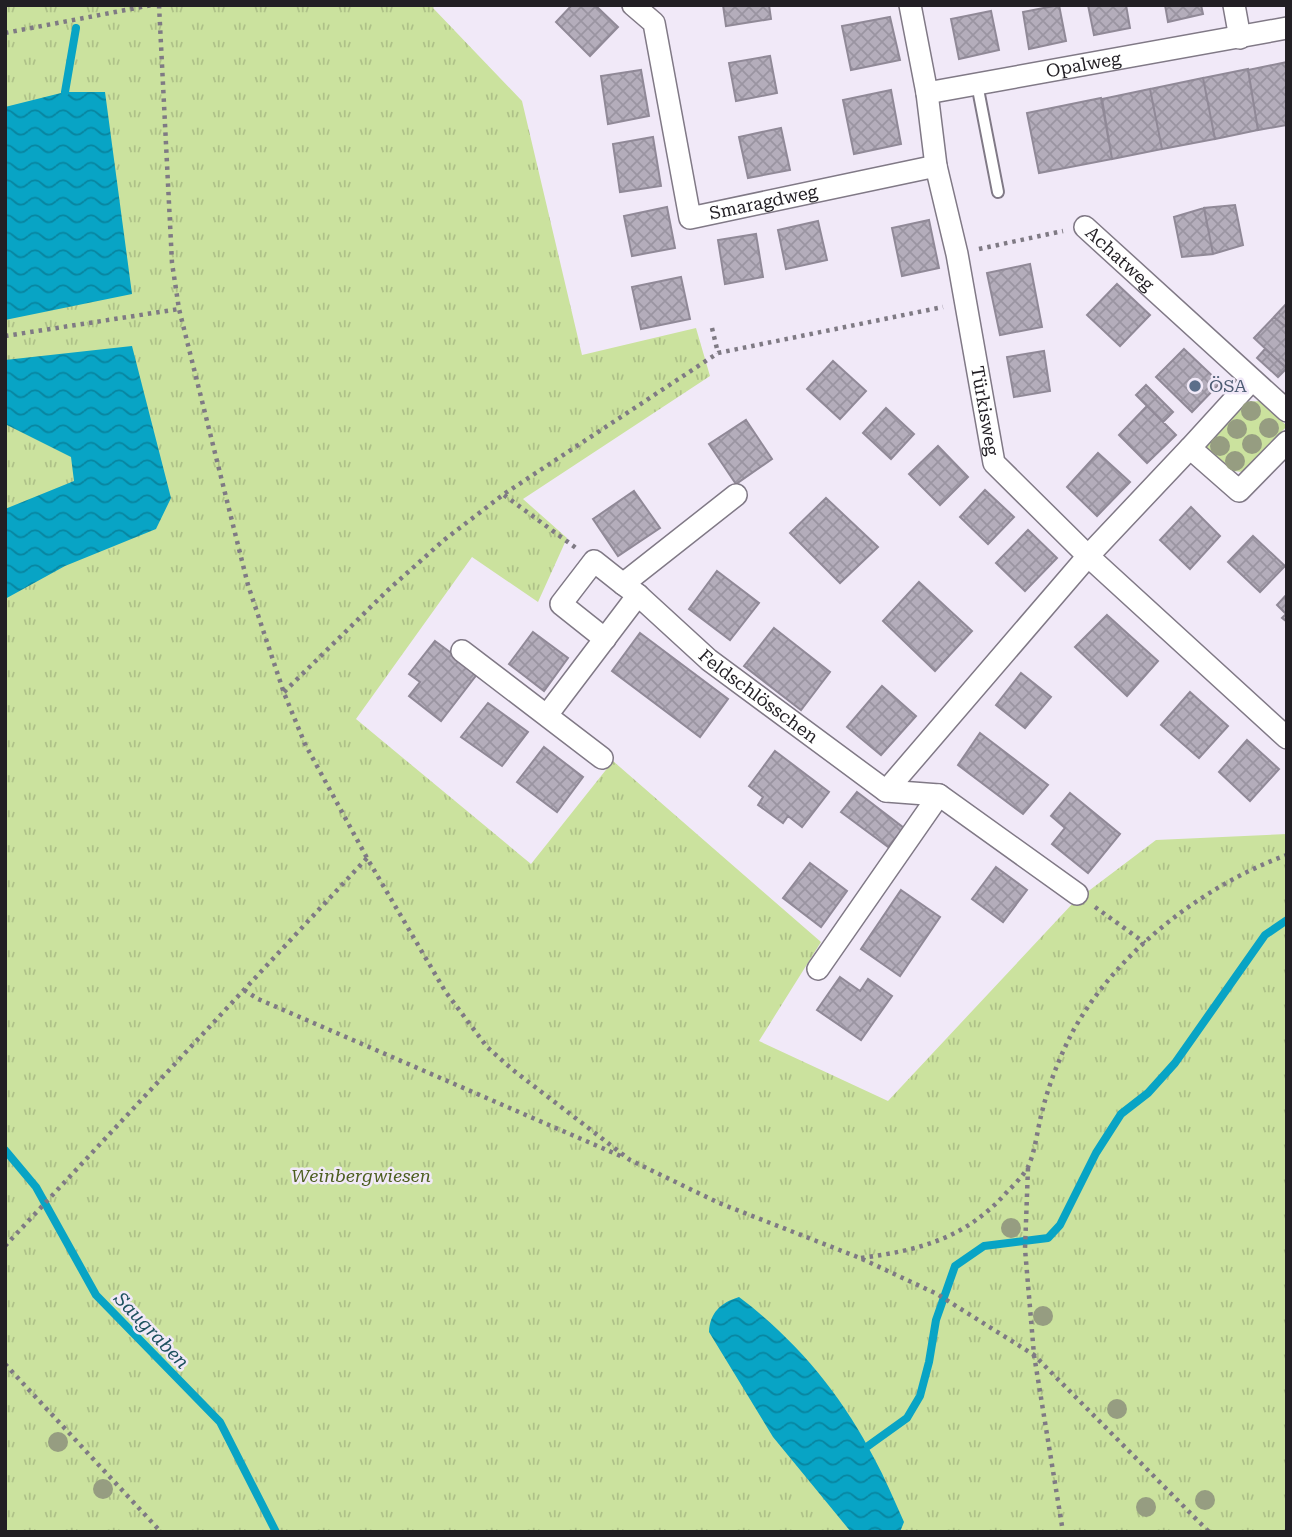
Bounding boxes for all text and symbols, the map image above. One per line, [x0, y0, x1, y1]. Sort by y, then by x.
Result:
street label: Opalweg [1044, 47, 1123, 81]
street label: Smaragdweg [707, 180, 820, 224]
street label: Achatweg [1081, 222, 1159, 295]
street label: Türkisweg [967, 364, 1004, 458]
place label: ÖSA [1209, 375, 1247, 396]
marker: ÖSA [1187, 378, 1203, 394]
street label: Feldschlösschen [694, 645, 823, 747]
park label: Weinbergwiesen [291, 1165, 431, 1186]
water label: Saugraben [109, 1287, 194, 1374]

